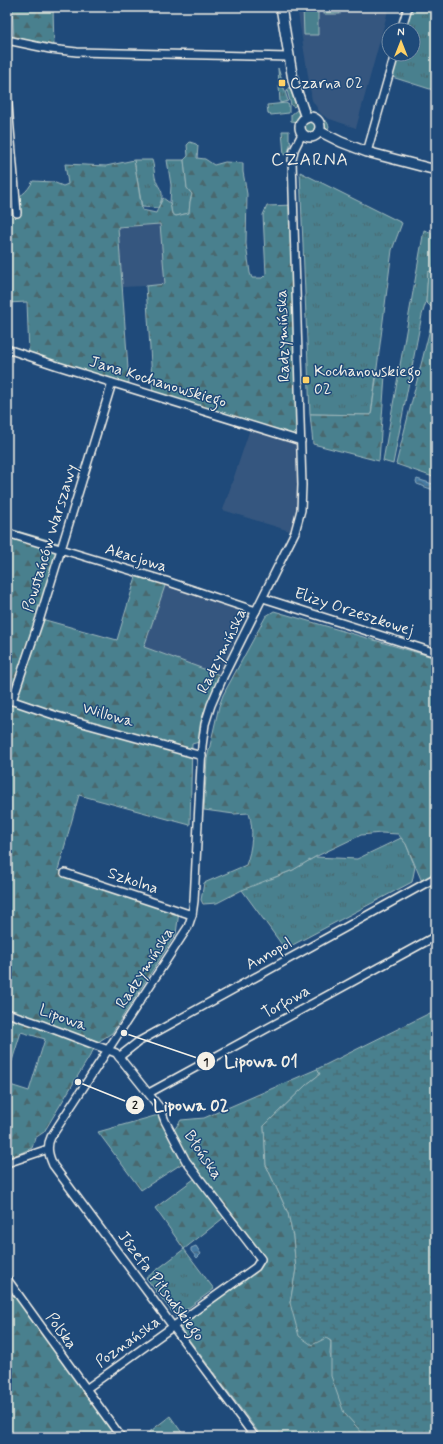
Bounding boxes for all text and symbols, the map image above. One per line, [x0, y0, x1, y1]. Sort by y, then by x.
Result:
north arrow [381, 22, 421, 62]
text: N [397, 26, 405, 40]
place label: Czarna 02 [290, 73, 363, 94]
marker: Czarna 02 [277, 78, 287, 88]
district label: CZARNA [271, 148, 349, 172]
street label: Radzymińska [271, 289, 295, 383]
street label: Jana Kochanowskiego [87, 351, 229, 414]
place label: Kochanowskiego 02 [314, 361, 421, 400]
marker: Kochanowskiego 02 [301, 375, 311, 385]
street label: Powstańców Warszawy [18, 462, 82, 614]
street label: Akacjowa [102, 539, 170, 577]
street label: Elizy Orzeszkowej [292, 583, 416, 641]
street label: Radzymińska [192, 605, 252, 697]
street label: Willowa [80, 698, 136, 732]
street label: Szkolna [105, 863, 161, 899]
street label: Radzymińska [111, 923, 179, 1013]
street label: Annopol [242, 933, 296, 975]
street label: Torfowa [258, 980, 315, 1026]
street label: Lipowa [36, 1000, 90, 1036]
callout: Lipowa 01 [196, 1047, 306, 1076]
text: Lipowa 01 [224, 1051, 298, 1073]
text: 1 [203, 1055, 209, 1071]
callout: Lipowa 02 [125, 1090, 236, 1119]
text: Lipowa 02 [153, 1095, 229, 1117]
text: 2 [132, 1098, 138, 1114]
street label: Błońska [179, 1126, 227, 1184]
street label: Józefa Piłsudskiego [112, 1227, 209, 1346]
street label: Polska [41, 1308, 82, 1354]
street label: Poznańska [91, 1311, 165, 1373]

